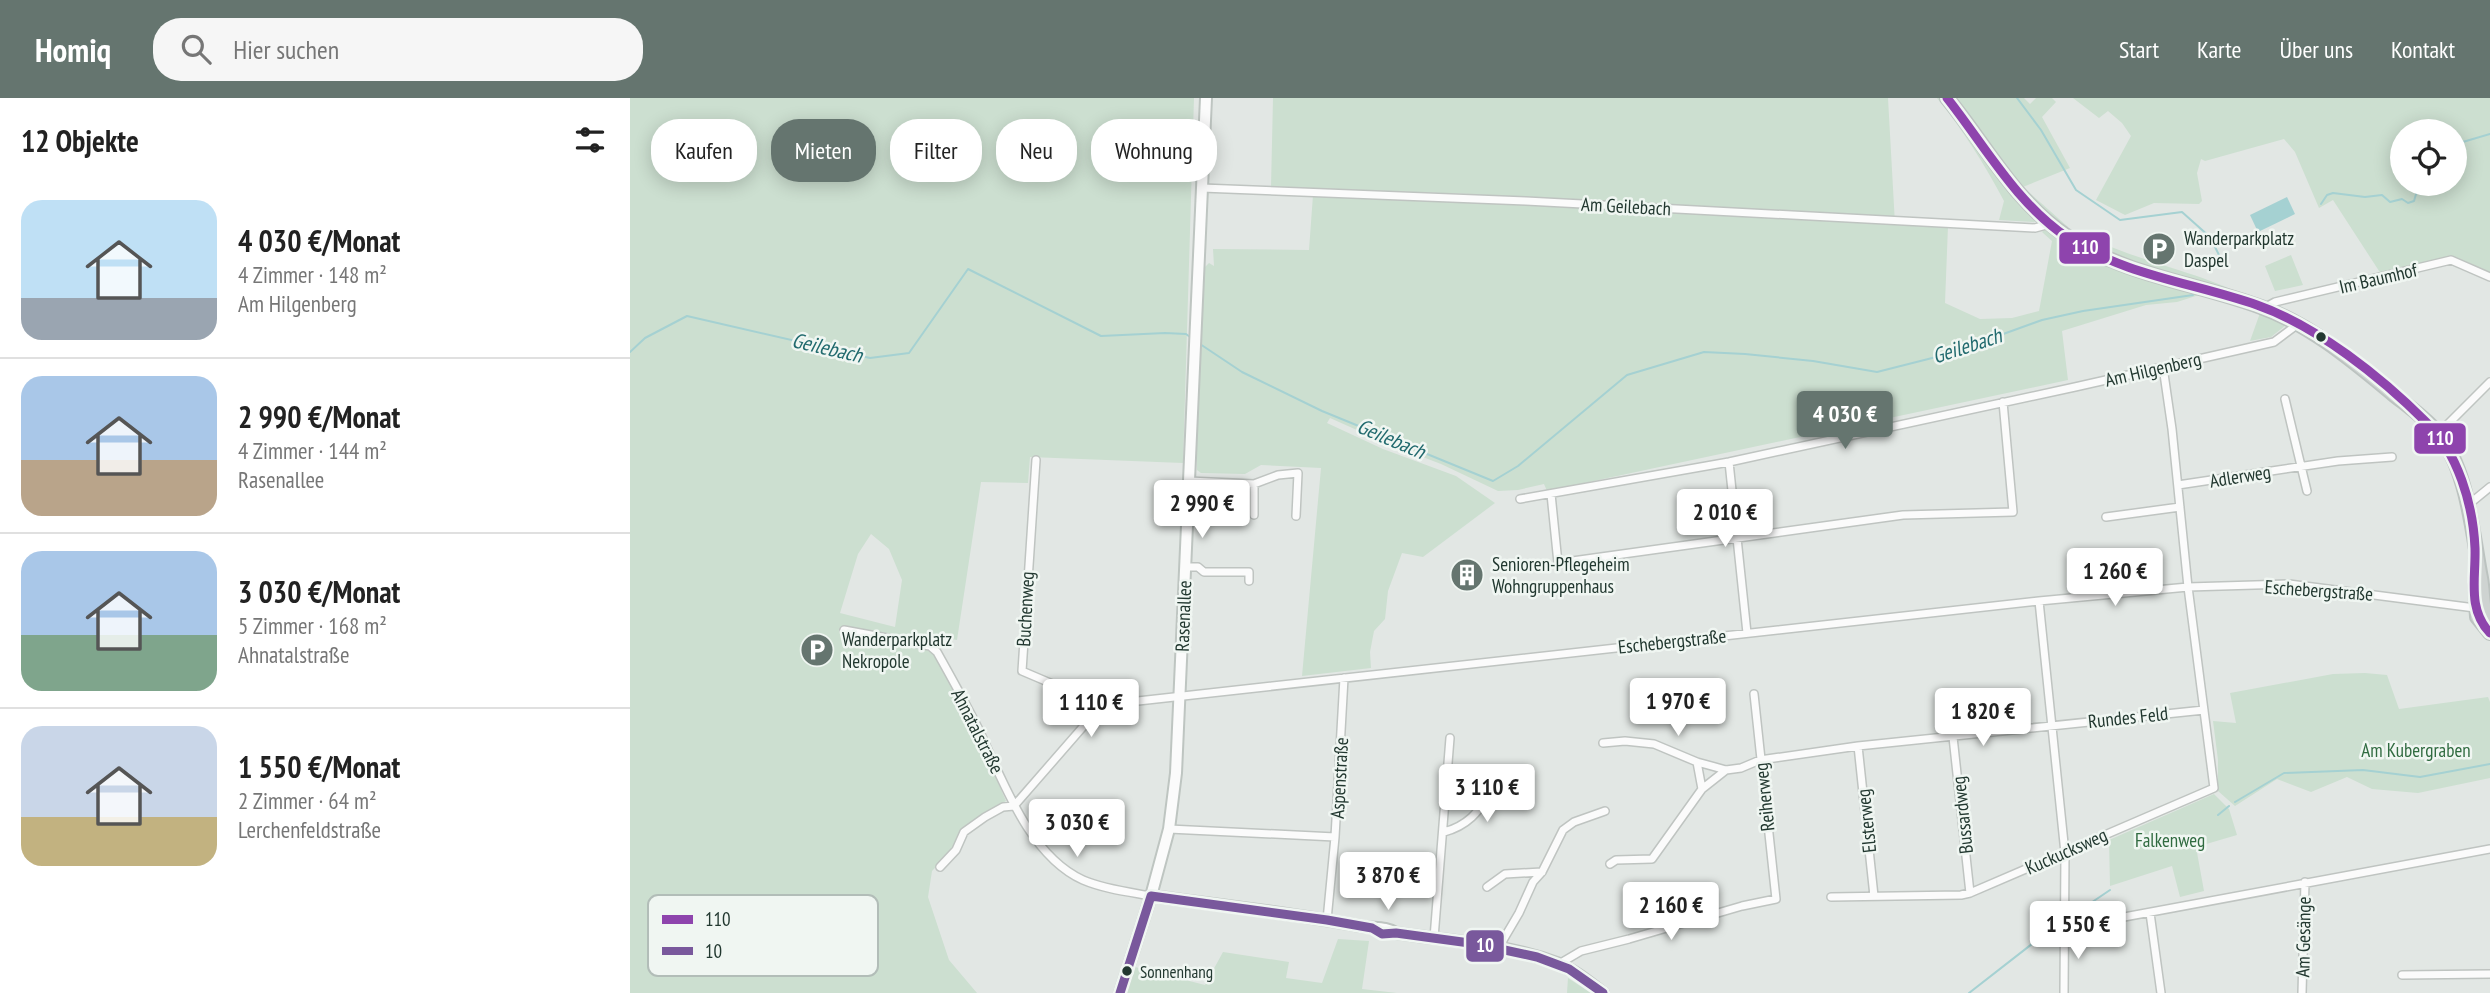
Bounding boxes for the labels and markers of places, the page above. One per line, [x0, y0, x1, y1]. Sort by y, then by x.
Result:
place label: Wanderparkplatz Daspel [2184, 226, 2294, 272]
parking icon: Wanderparkplatz Daspel [2140, 230, 2178, 268]
unlabelled marker [2314, 330, 2328, 344]
pin: 4 030 € [1780, 392, 1910, 451]
pin: 2 990 € [1137, 480, 1267, 540]
pin: 2 010 € [1660, 490, 1790, 549]
pin: 1 260 € [2050, 548, 2180, 608]
place label: Senioren-Pflegeheim Wohngruppenhaus [1492, 552, 1630, 598]
building icon: Senioren-Pflegeheim Wohngruppenhaus [1448, 556, 1486, 594]
place label: Wanderparkplatz Nekropole [842, 627, 952, 673]
parking icon: Wanderparkplatz Nekropole [798, 631, 836, 669]
pin: 1 970 € [1613, 678, 1743, 738]
pin: 1 110 € [1026, 680, 1156, 739]
pin: 1 820 € [1918, 688, 2048, 748]
pin: 3 110 € [1422, 764, 1552, 824]
pin: 3 030 € [1012, 800, 1142, 859]
pin: 3 870 € [1323, 852, 1453, 912]
pin: 2 160 € [1606, 882, 1736, 942]
pin: 1 550 € [2013, 902, 2143, 961]
place label: Sonnenhang [1140, 961, 1213, 983]
marker: Sonnenhang [1120, 964, 1134, 978]

